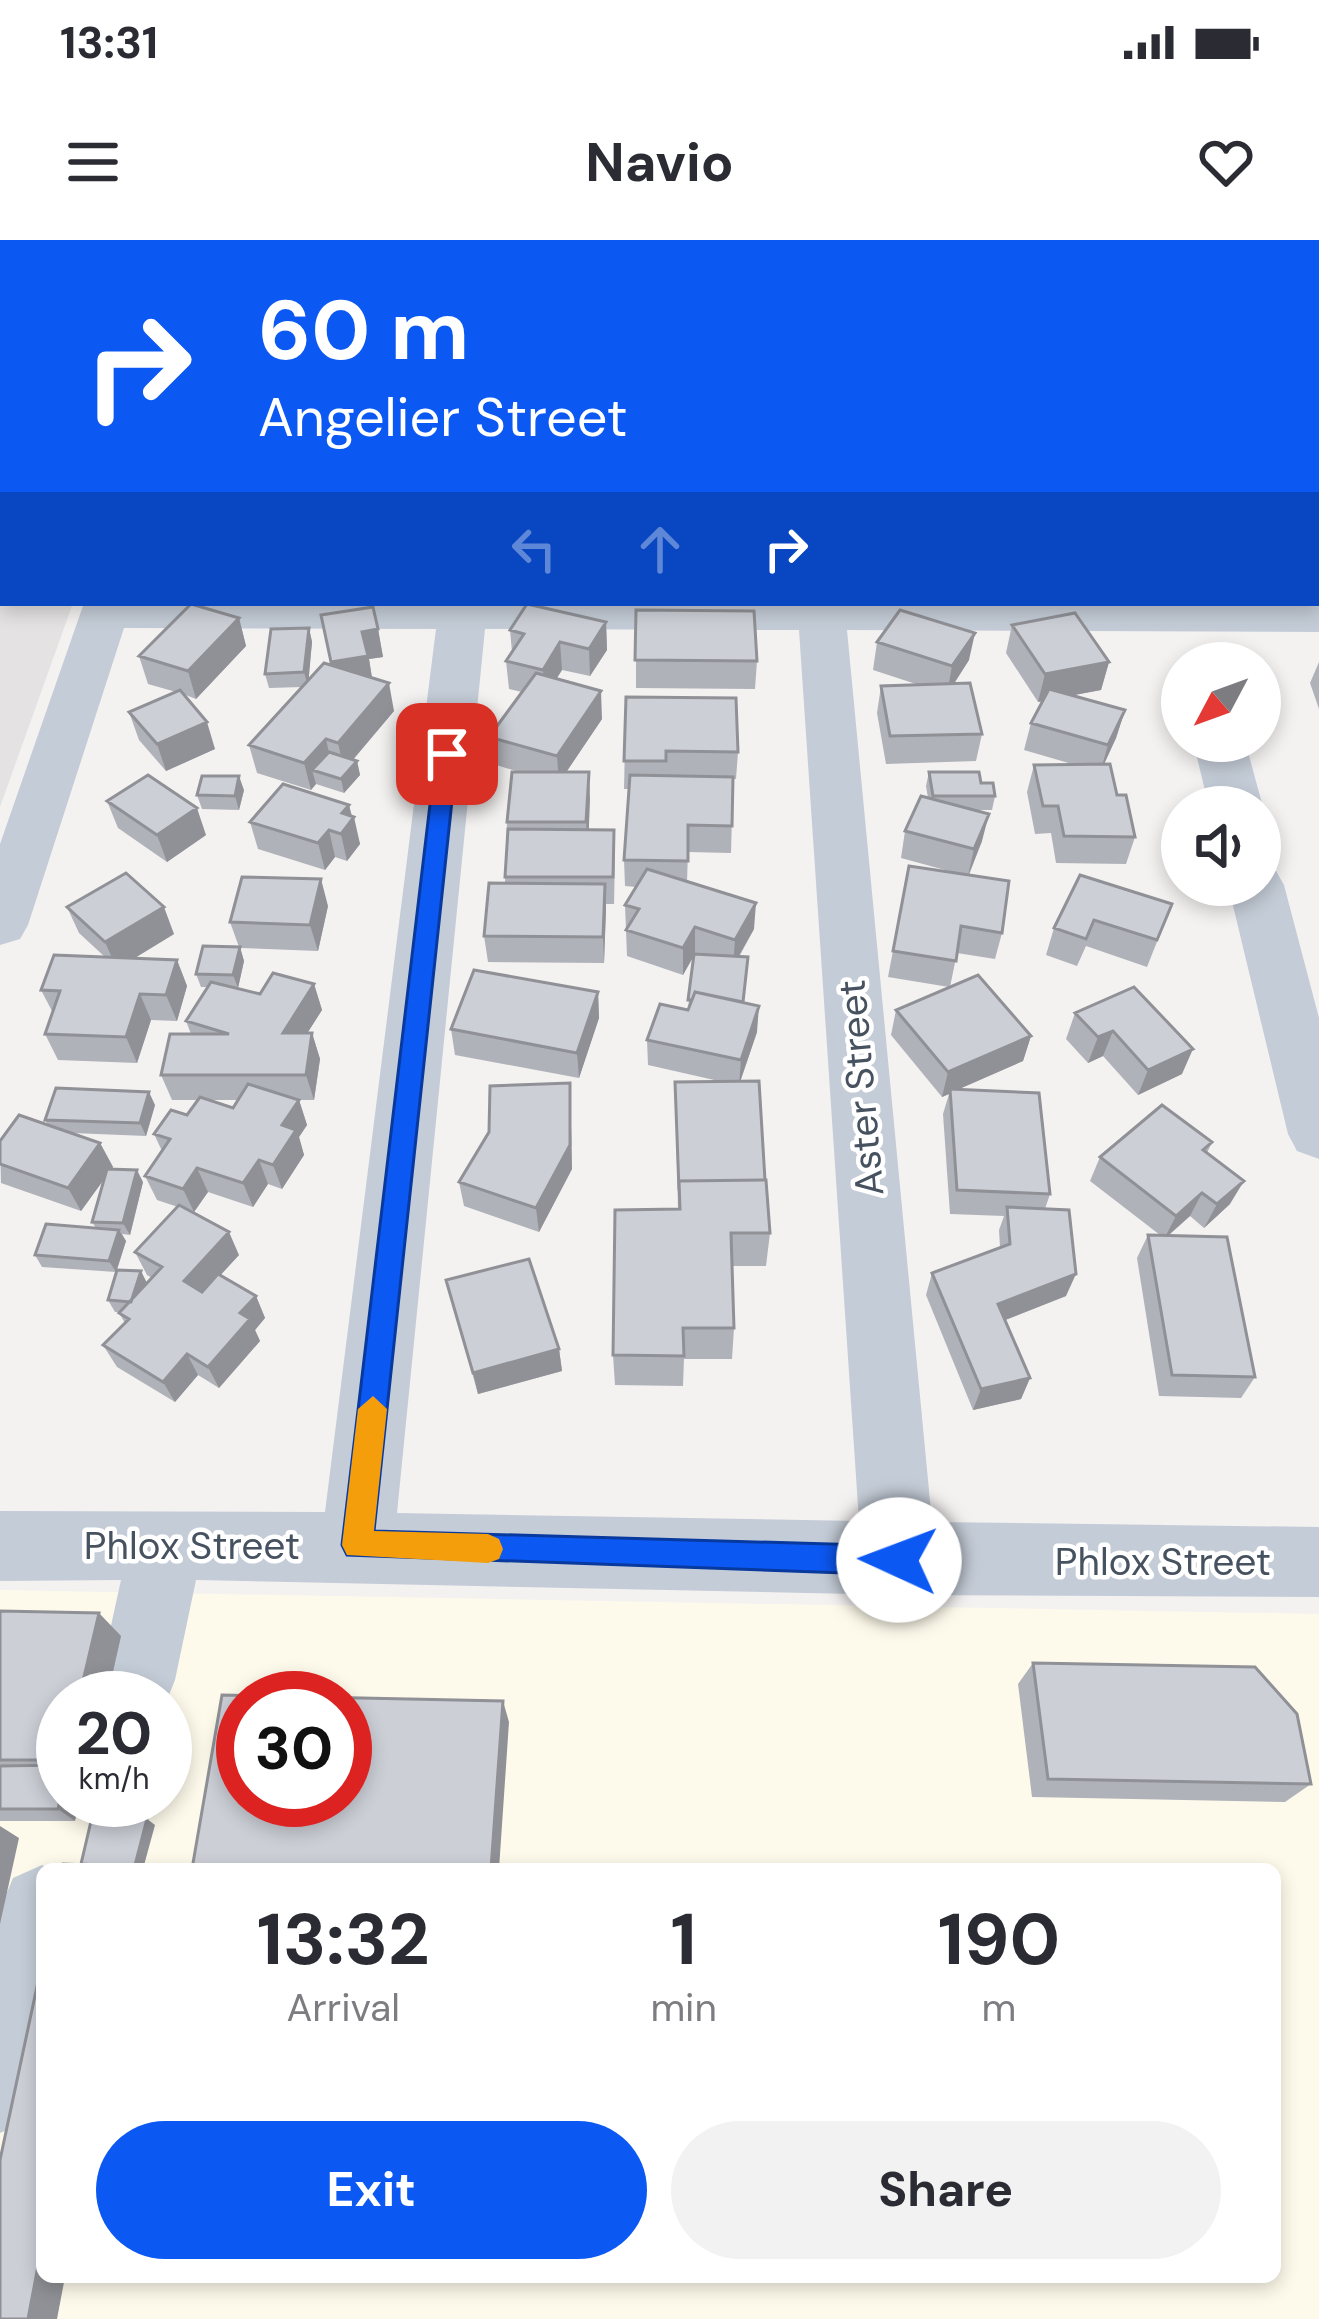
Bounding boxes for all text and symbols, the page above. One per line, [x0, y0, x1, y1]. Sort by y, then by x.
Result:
text: 13:31 [60, 13, 158, 72]
text: Navio [585, 127, 734, 198]
icon: menu [60, 129, 126, 195]
icon: heart [1193, 129, 1259, 195]
text: 60 m [258, 276, 469, 385]
icon: right [60, 288, 216, 444]
text: Angelier Street [258, 382, 628, 453]
icon: left [501, 516, 567, 582]
icon: ahead [627, 516, 693, 582]
icon: right [753, 516, 819, 582]
north arrow [1161, 642, 1281, 762]
map controls [1161, 642, 1281, 906]
pin [396, 703, 498, 805]
icon: arrive [414, 721, 480, 787]
button: sound [1161, 786, 1281, 906]
street label: Aster Street [826, 978, 895, 1198]
position arrow [836, 1497, 962, 1623]
street label: Phlox Street [84, 1520, 300, 1571]
street label: Phlox Street [1055, 1536, 1271, 1587]
speed limit sign: 30 [216, 1671, 372, 1827]
text: 20 [76, 1694, 152, 1773]
text: km/h [79, 1759, 149, 1798]
text: 13:32 [257, 1893, 430, 1986]
text: 1 [671, 1893, 697, 1986]
text: 190 [938, 1893, 1060, 1986]
text: Arrival [286, 1982, 400, 2033]
text: min [650, 1982, 717, 2033]
text: m [982, 1982, 1016, 2033]
button: Exit [96, 2121, 647, 2259]
button: Share [671, 2121, 1221, 2259]

